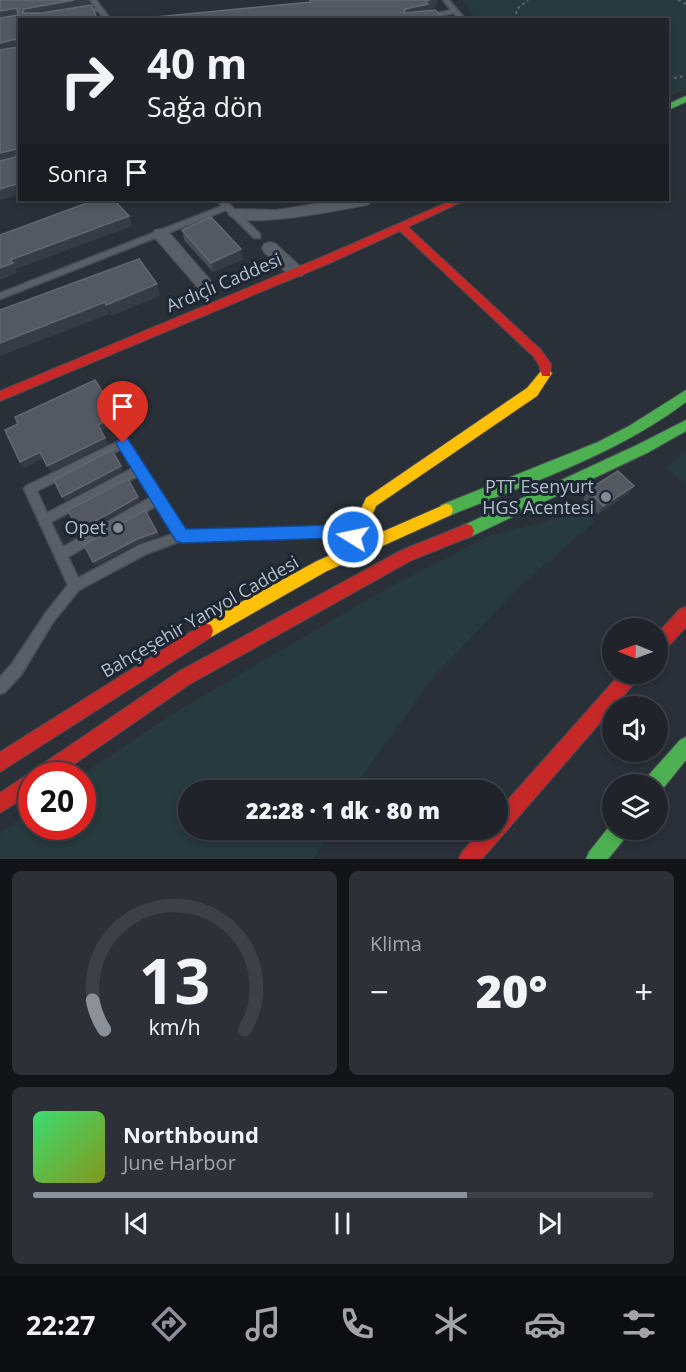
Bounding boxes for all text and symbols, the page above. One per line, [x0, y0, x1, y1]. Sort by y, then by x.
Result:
text: 40 m [147, 34, 247, 91]
icon: right [48, 42, 126, 120]
text: Sağa dön [147, 88, 263, 125]
icon: arrive [120, 156, 153, 189]
text: Sonra [48, 158, 108, 188]
street label: Ardıçlı Caddesi [162, 247, 285, 317]
pin [97, 381, 148, 443]
icon: arrive [106, 390, 139, 423]
place label: PTT Esenyurt HGS Acentesi [482, 474, 594, 519]
marker: PTT Esenyurt HGS Acentesi [599, 490, 613, 504]
position arrow [321, 505, 385, 569]
place label: Opet [64, 515, 106, 539]
marker: Opet [111, 521, 125, 535]
street label: Bahçeşehir Yanyol Caddesi [96, 550, 303, 683]
north arrow [602, 618, 668, 684]
map controls [602, 618, 668, 840]
button: sound [602, 696, 668, 762]
speed limit sign: 20 [18, 762, 96, 840]
button: layers [602, 774, 668, 840]
text: 22:28 · 1 dk · 80 m [246, 795, 440, 825]
text: Klima [370, 930, 422, 957]
text: 13 [139, 937, 210, 1022]
text: 20° [476, 960, 547, 1021]
text: − [370, 969, 389, 1014]
text: + [634, 969, 653, 1014]
text: km/h [148, 1012, 201, 1041]
text: Northbound [123, 1119, 259, 1149]
text: June Harbor [123, 1149, 236, 1176]
icon: previous [120, 1207, 153, 1240]
icon: pause [326, 1207, 359, 1240]
icon: next [533, 1207, 566, 1240]
icon: directions [148, 1303, 190, 1345]
icon: music [242, 1303, 284, 1345]
icon: phone [336, 1303, 378, 1345]
icon: climate [430, 1303, 472, 1345]
icon: car [524, 1303, 566, 1345]
icon: filters [618, 1303, 660, 1345]
text: 22:27 [26, 1306, 95, 1343]

